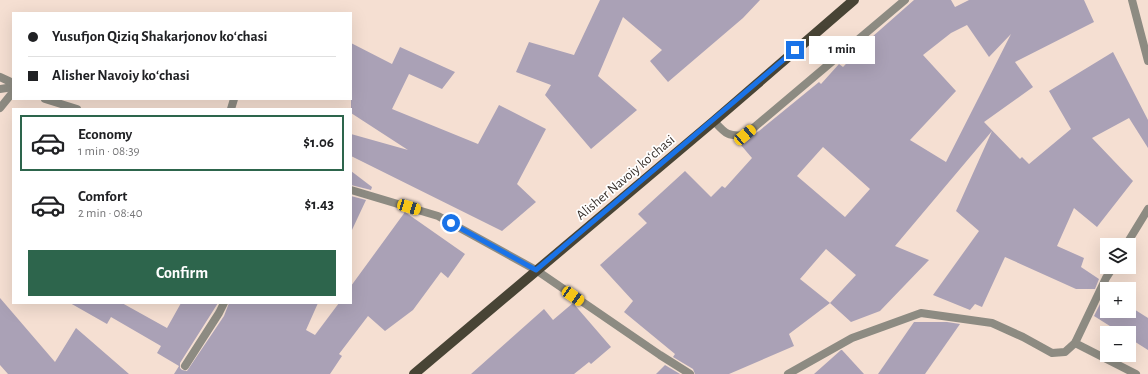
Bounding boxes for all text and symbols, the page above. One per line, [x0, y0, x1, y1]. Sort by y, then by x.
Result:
text: Yusufjon Qiziq Shakarjonov koʻchasi [52, 29, 268, 44]
callout: 1 min [809, 36, 875, 64]
route end [786, 41, 804, 59]
text: 1 min [828, 43, 856, 56]
text: Alisher Navoiy koʻchasi [52, 68, 190, 83]
car [732, 123, 758, 147]
icon: car [30, 125, 66, 161]
text: Economy [78, 127, 132, 142]
street label: Alisher Navoiy koʻchasi [574, 133, 677, 223]
text: $1.06 [303, 135, 334, 150]
text: 1 min · 08:39 [78, 145, 140, 158]
icon: car [30, 187, 66, 223]
text: Comfort [78, 189, 127, 204]
text: $1.43 [304, 197, 334, 212]
car [396, 198, 422, 216]
text: 2 min · 08:40 [78, 207, 143, 220]
route start [442, 214, 460, 232]
map controls [1100, 238, 1136, 362]
button: layers [1100, 238, 1136, 274]
button: Confirm [28, 250, 336, 296]
button: + [1100, 282, 1136, 318]
car [560, 284, 586, 308]
button: − [1100, 326, 1136, 362]

